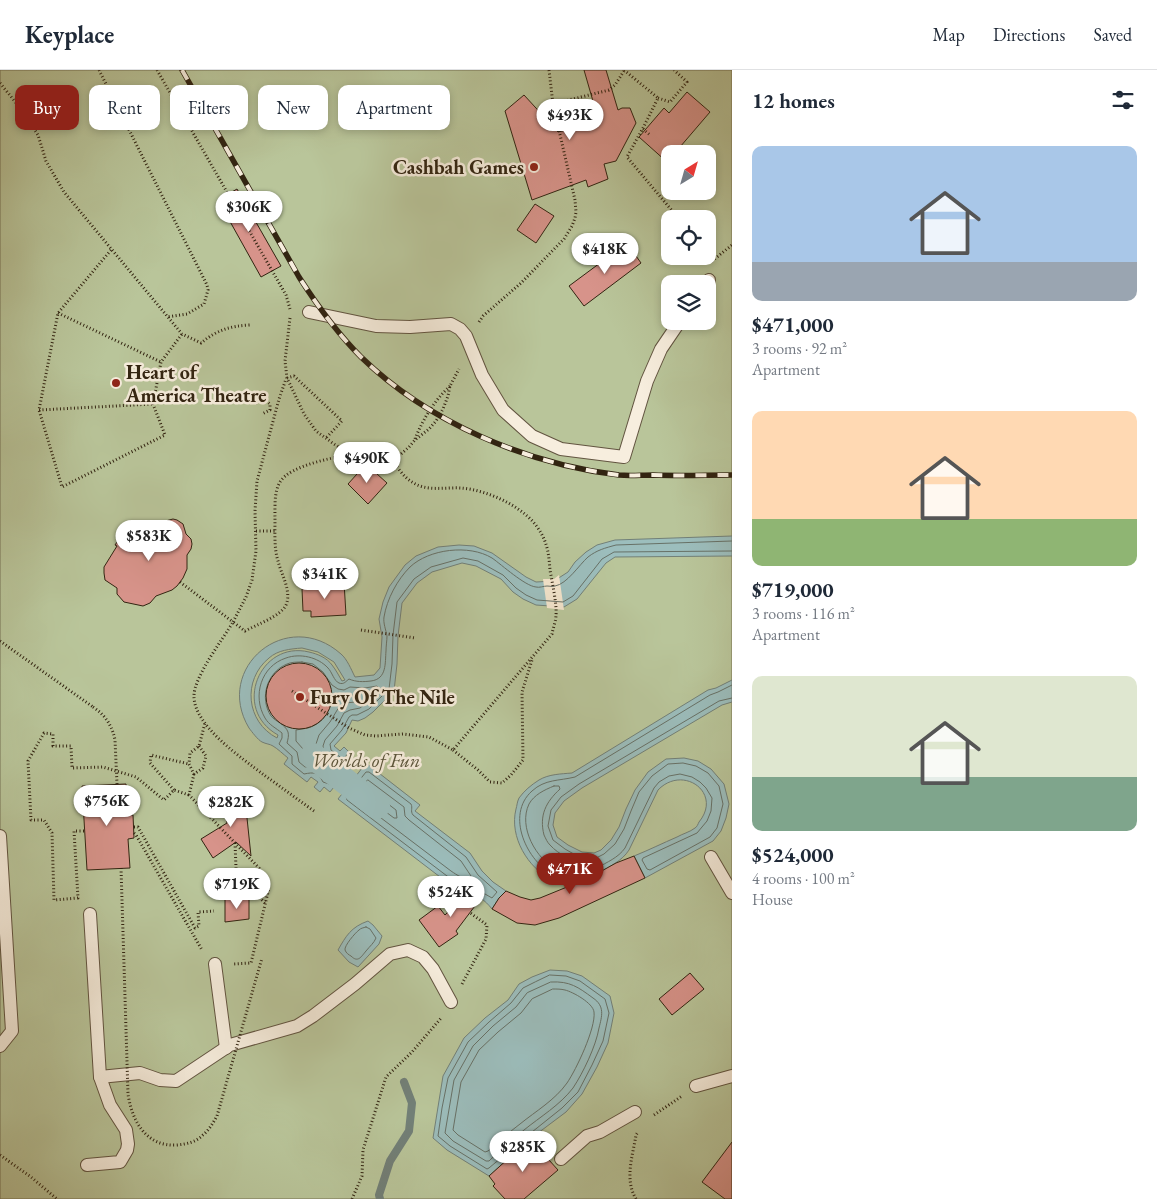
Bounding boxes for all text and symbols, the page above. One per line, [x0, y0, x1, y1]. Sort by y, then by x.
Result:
text: Keyplace [25, 19, 114, 50]
text: Map [933, 23, 965, 46]
text: Directions [993, 23, 1065, 46]
text: Saved [1093, 23, 1132, 46]
chip: Buy [15, 85, 79, 130]
chip: Rent [89, 85, 160, 130]
chip: Filters [170, 85, 248, 130]
chip: New [258, 85, 328, 130]
chip: Apartment [338, 85, 450, 130]
icon: filters [1109, 86, 1137, 114]
text: 12 homes [752, 87, 835, 114]
pin: $493K [535, 98, 605, 141]
text: $493K [548, 104, 592, 125]
north arrow [661, 145, 716, 200]
map controls [661, 145, 716, 330]
place label: Cashbah Games [393, 154, 524, 180]
marker: Cashbah Games [528, 161, 540, 173]
icon: home [900, 178, 990, 268]
pin: $306K [214, 190, 284, 233]
text: $306K [227, 196, 271, 217]
button: locate [661, 210, 716, 265]
pin: $418K [570, 232, 640, 275]
text: $418K [583, 238, 627, 259]
button: layers [661, 275, 716, 330]
text: $471,000 [752, 311, 834, 338]
text: 3 rooms · 92 m² [752, 338, 847, 359]
place label: Heart of America Theatre [125, 359, 267, 408]
text: Apartment [752, 359, 820, 380]
marker: Heart of America Theatre [110, 377, 122, 389]
pin: $490K [332, 442, 402, 484]
icon: home [900, 443, 990, 533]
text: $490K [345, 447, 389, 468]
pin: $583K [114, 520, 184, 562]
text: $583K [127, 525, 171, 546]
pin: $341K [290, 558, 360, 600]
text: $341K [303, 563, 347, 584]
text: $719,000 [752, 576, 834, 603]
text: 3 rooms · 116 m² [752, 603, 855, 624]
text: Apartment [752, 624, 820, 645]
place label: Fury Of The Nile [310, 684, 455, 710]
marker: Fury Of The Nile [294, 691, 306, 703]
icon: home [900, 708, 990, 798]
park label: Worlds of Fun [312, 747, 420, 773]
pin: $756K [72, 784, 142, 827]
pin: $282K [196, 786, 266, 828]
text: $756K [85, 790, 129, 811]
text: $282K [209, 791, 253, 812]
text: $524,000 [752, 841, 834, 868]
pin: $471K [535, 852, 605, 895]
text: $471K [548, 858, 592, 879]
pin: $719K [202, 868, 272, 910]
text: 4 rooms · 100 m² [752, 868, 855, 889]
text: $719K [215, 873, 259, 894]
pin: $524K [416, 876, 486, 918]
text: $524K [429, 881, 473, 902]
text: House [752, 889, 793, 910]
pin: $285K [488, 1130, 558, 1173]
text: $285K [501, 1136, 545, 1157]

